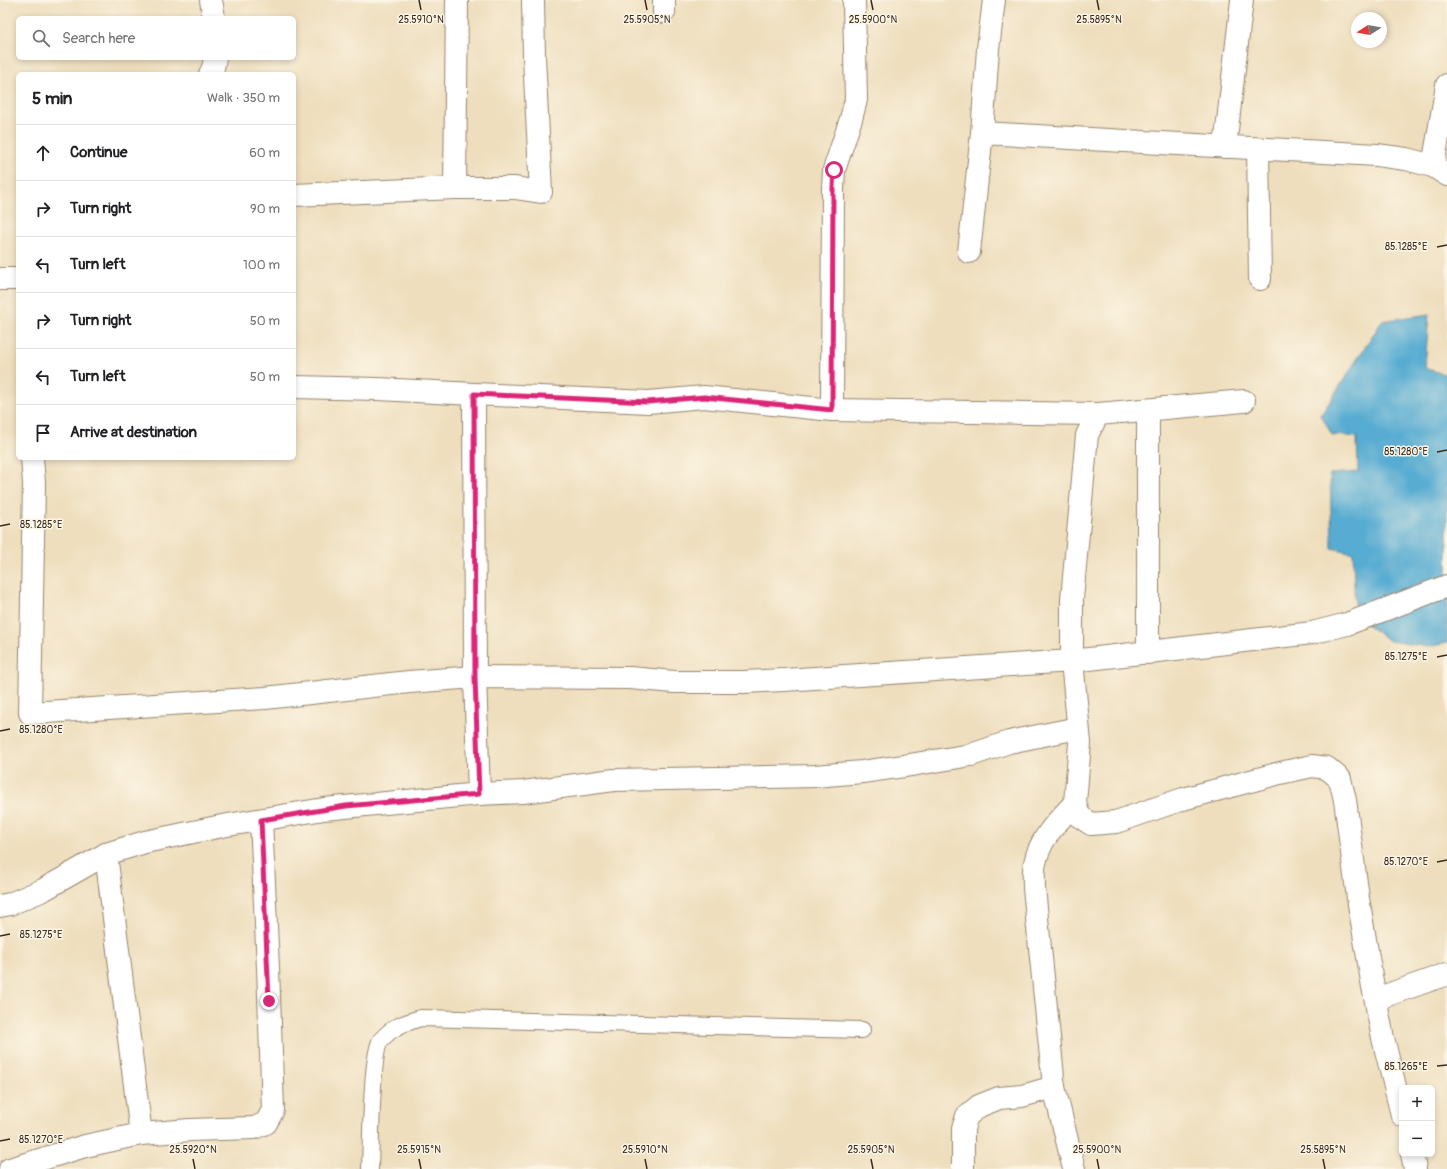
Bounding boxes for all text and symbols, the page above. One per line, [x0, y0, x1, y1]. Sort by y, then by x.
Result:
north arrow [1351, 12, 1387, 48]
text: 25.5910°N [398, 14, 444, 26]
text: 25.5905°N [623, 14, 671, 26]
text: 25.5900°N [849, 14, 898, 26]
text: 25.5895°N [1076, 14, 1122, 26]
search box [16, 16, 296, 60]
icon: search [30, 27, 52, 49]
text: Search here [62, 29, 135, 48]
text: 5 min [32, 88, 72, 109]
text: Walk · 350 m [207, 90, 280, 106]
icon: ahead [32, 142, 54, 164]
text: Continue [70, 143, 128, 162]
text: 60 m [249, 145, 280, 161]
route start [825, 161, 843, 179]
icon: right [32, 198, 54, 220]
text: Turn right [70, 199, 131, 218]
text: 90 m [250, 201, 280, 217]
text: 85.1285°E [1385, 241, 1427, 253]
icon: left [32, 254, 54, 276]
text: Turn left [70, 255, 126, 274]
text: 100 m [243, 257, 280, 273]
icon: right [32, 310, 54, 332]
text: Turn right [70, 311, 131, 330]
text: 50 m [250, 313, 280, 329]
icon: left [32, 366, 54, 388]
text: Turn left [70, 367, 126, 386]
text: 50 m [250, 369, 280, 385]
icon: arrive [32, 422, 54, 444]
text: Arrive at destination [70, 423, 197, 442]
text: 85.1280°E [1384, 446, 1428, 458]
text: 85.1285°E [20, 519, 62, 531]
text: 85.1275°E [1385, 651, 1427, 663]
text: 85.1280°E [19, 724, 63, 736]
text: 85.1270°E [1384, 856, 1428, 868]
text: 85.1275°E [20, 929, 62, 941]
route end [260, 992, 278, 1010]
text: 85.1265°E [1385, 1061, 1427, 1073]
map controls [1399, 1085, 1435, 1157]
button: + [1399, 1085, 1435, 1121]
button: − [1399, 1121, 1435, 1157]
text: 85.1270°E [19, 1134, 63, 1146]
text: 25.5920°N [169, 1144, 217, 1156]
text: 25.5915°N [397, 1144, 441, 1156]
text: 25.5910°N [622, 1144, 668, 1156]
text: 25.5905°N [847, 1144, 895, 1156]
text: 25.5900°N [1073, 1144, 1122, 1156]
text: 25.5895°N [1300, 1144, 1346, 1156]

